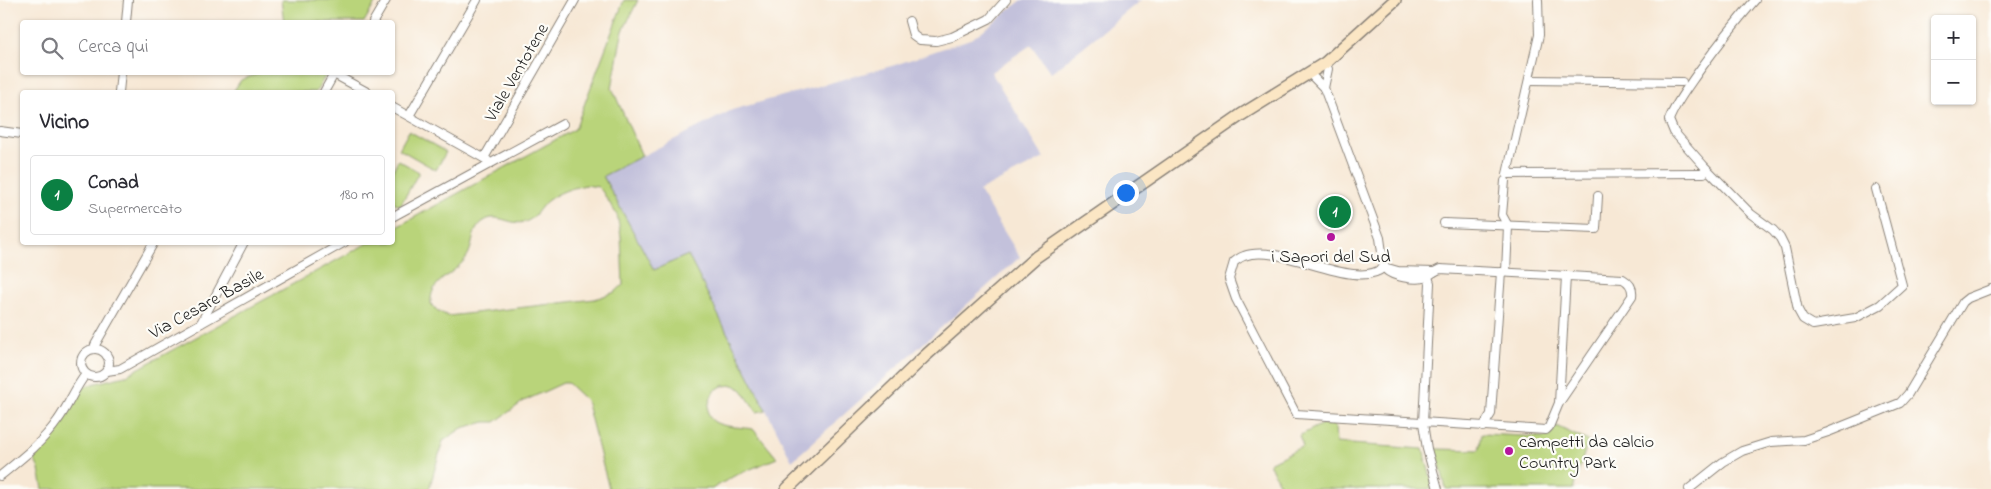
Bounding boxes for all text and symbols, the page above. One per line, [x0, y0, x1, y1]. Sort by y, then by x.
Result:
map controls [1931, 15, 1976, 105]
button: + [1931, 15, 1976, 60]
street label: Viale Ventotene [479, 18, 557, 128]
search box [20, 20, 395, 75]
icon: search [38, 34, 66, 62]
text: Cerca qui [78, 34, 148, 61]
button: − [1931, 60, 1976, 105]
text: Vicino [40, 108, 89, 138]
text: Conad [88, 170, 139, 197]
your location [1113, 180, 1139, 206]
text: 1 [54, 183, 60, 207]
text: 180 m [340, 183, 374, 207]
pin: 1 [1319, 193, 1351, 231]
text: Supermercato [88, 197, 182, 221]
marker: i Sapori del Sud [1325, 231, 1337, 243]
place label: i Sapori del Sud [1271, 245, 1391, 271]
street label: Via Cesare Basile [144, 262, 270, 347]
place label: campetti da calcio Country Park [1519, 430, 1654, 477]
marker: campetti da calcio Country Park [1503, 445, 1515, 457]

